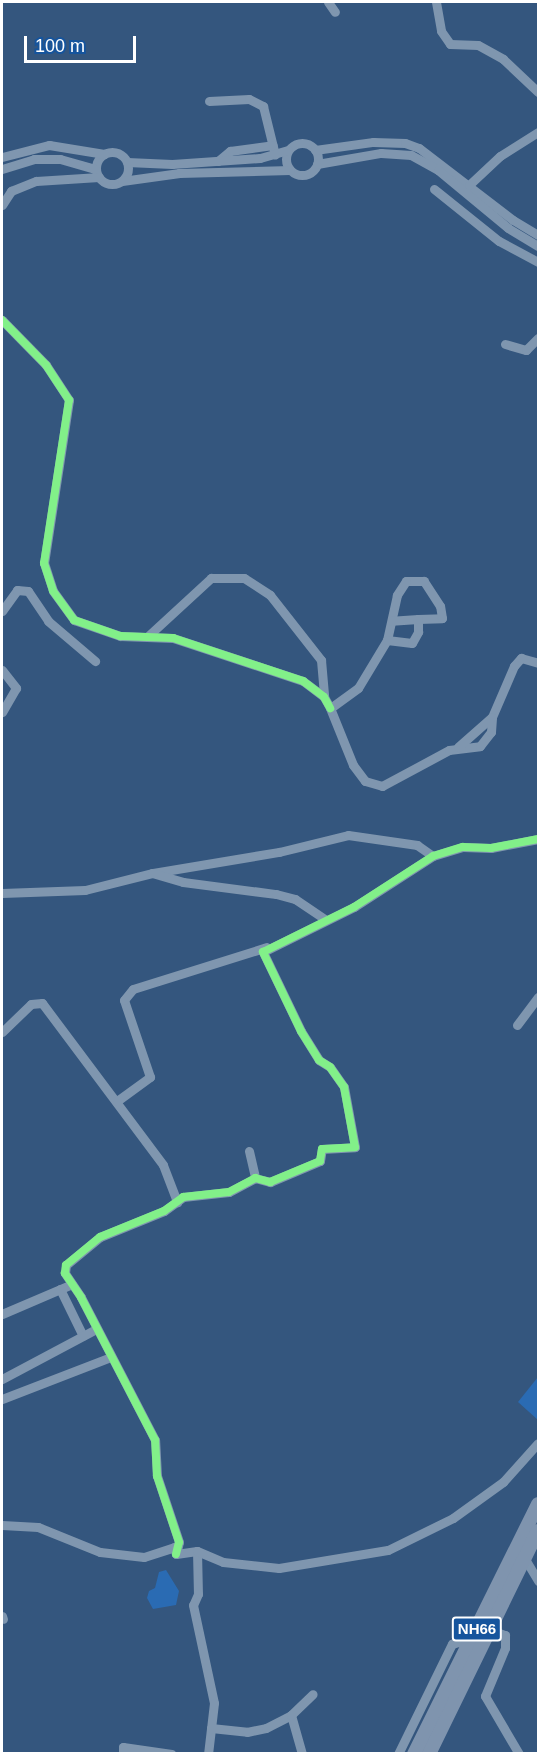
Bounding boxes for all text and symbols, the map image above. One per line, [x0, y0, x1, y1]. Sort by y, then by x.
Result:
scale bar [27, 24, 140, 62]
text: 100 m [35, 36, 85, 56]
road number: NH66 [452, 1617, 502, 1641]

